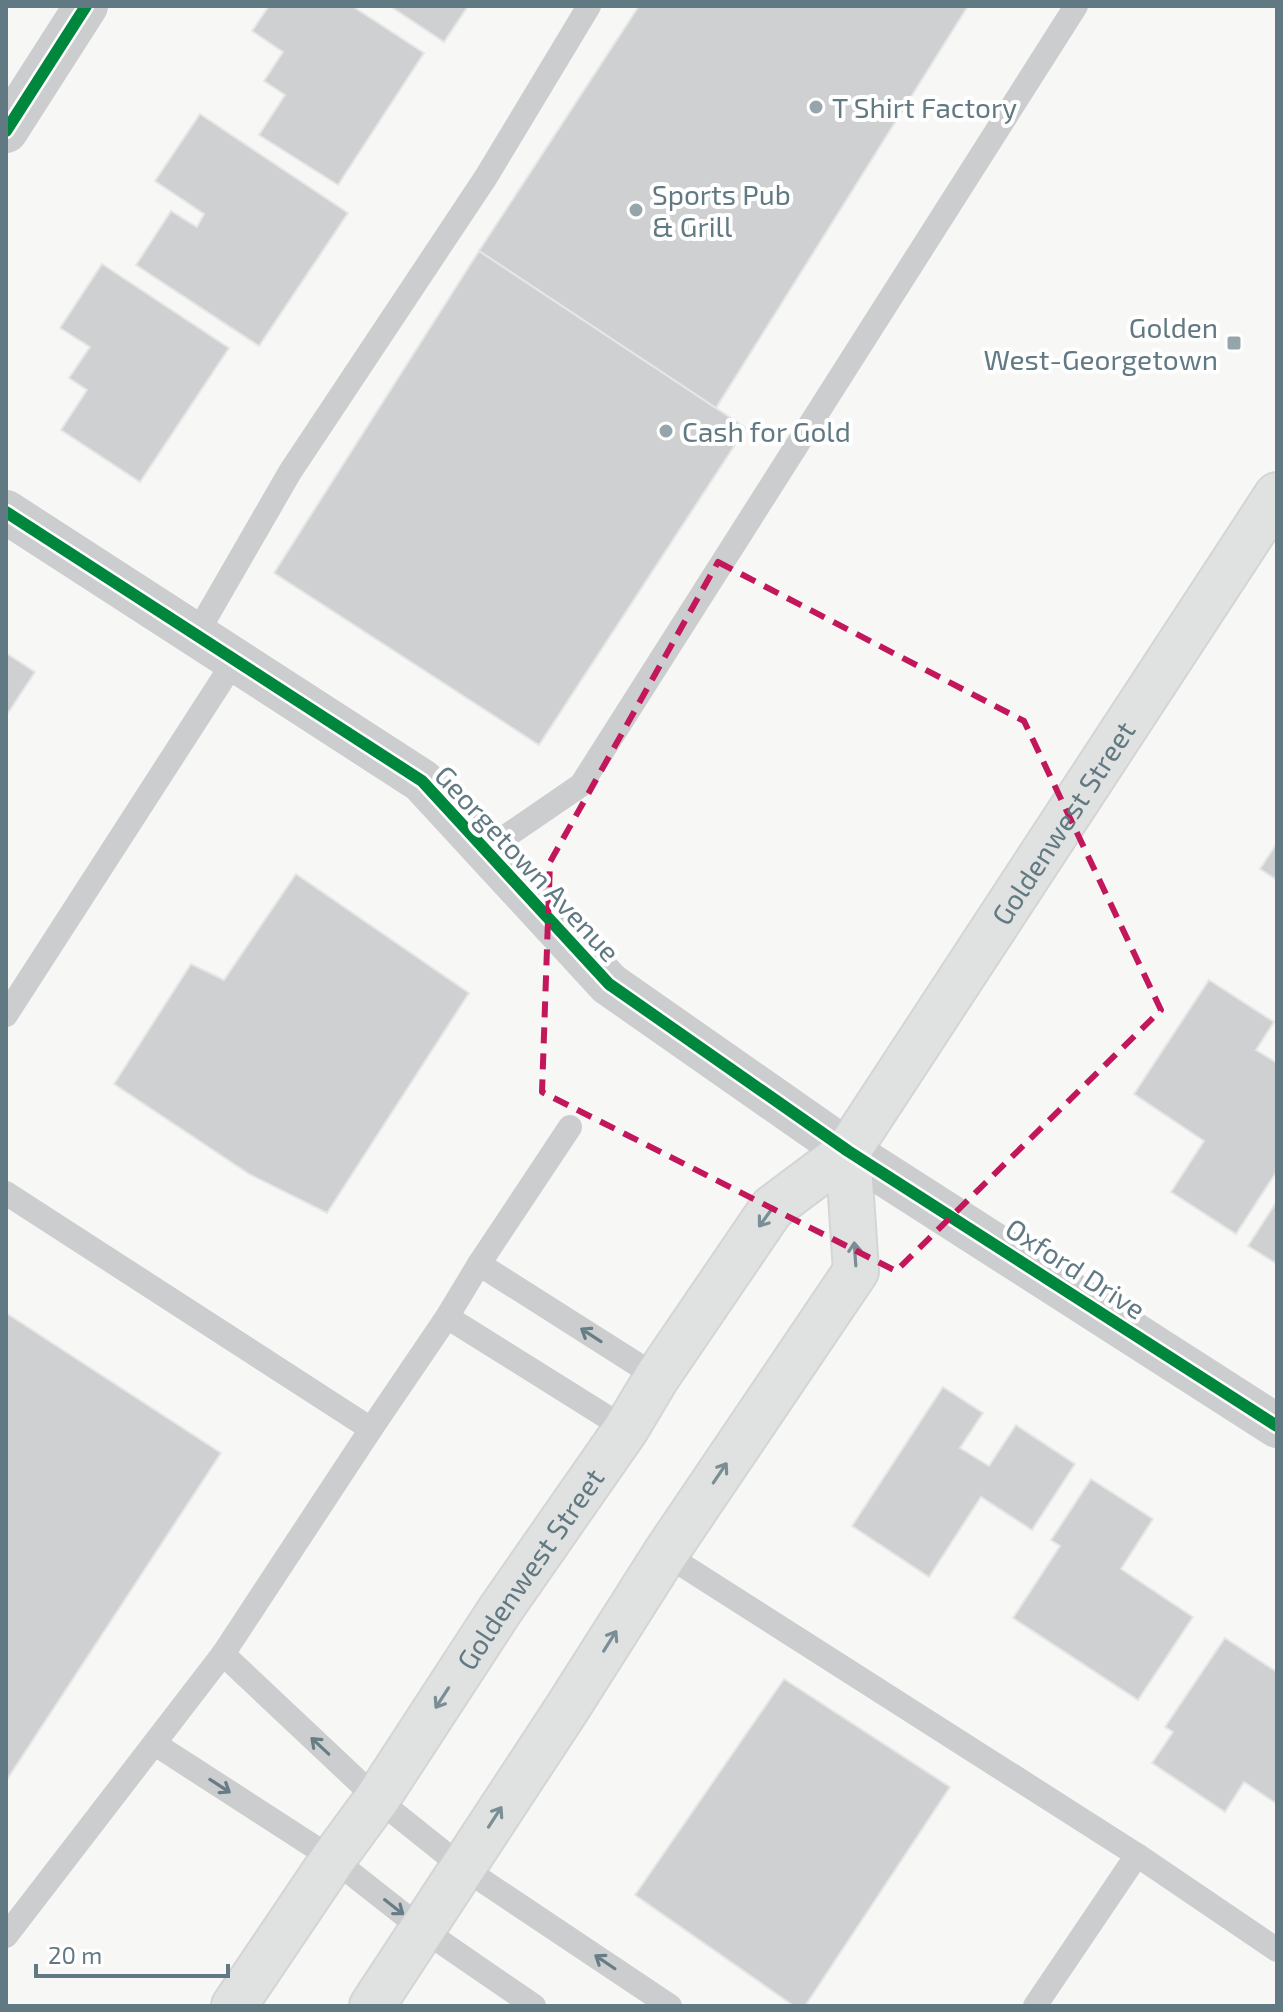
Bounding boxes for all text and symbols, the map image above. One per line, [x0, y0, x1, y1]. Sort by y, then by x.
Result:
place label: T Shirt Factory [832, 90, 1017, 124]
marker: T Shirt Factory [807, 98, 825, 116]
place label: Sports Pub & Grill [652, 177, 791, 243]
marker: Sports Pub & Grill [627, 201, 645, 219]
place label: Golden West-Georgetown [984, 310, 1218, 376]
marker: Golden West-Georgetown [1225, 334, 1243, 352]
place label: Cash for Gold [682, 414, 851, 448]
marker: Cash for Gold [657, 422, 675, 440]
street label: Goldenwest Street [984, 714, 1142, 931]
street label: Georgetown Avenue [428, 758, 628, 968]
one-way arrow [758, 1206, 775, 1228]
street label: Oxford Drive [1000, 1210, 1152, 1326]
one-way arrow [847, 1241, 862, 1268]
one-way arrow [580, 1327, 603, 1343]
street label: Goldenwest Street [449, 1462, 611, 1676]
one-way arrow [711, 1462, 728, 1484]
one-way arrow [602, 1630, 618, 1653]
one-way arrow [434, 1687, 451, 1709]
one-way arrow [310, 1736, 330, 1755]
one-way arrow [208, 1778, 231, 1794]
one-way arrow [488, 1806, 504, 1829]
one-way arrow [383, 1899, 404, 1916]
scale bar [36, 1928, 228, 1978]
text: 20 m [48, 1940, 102, 1969]
one-way arrow [594, 1954, 617, 1970]

